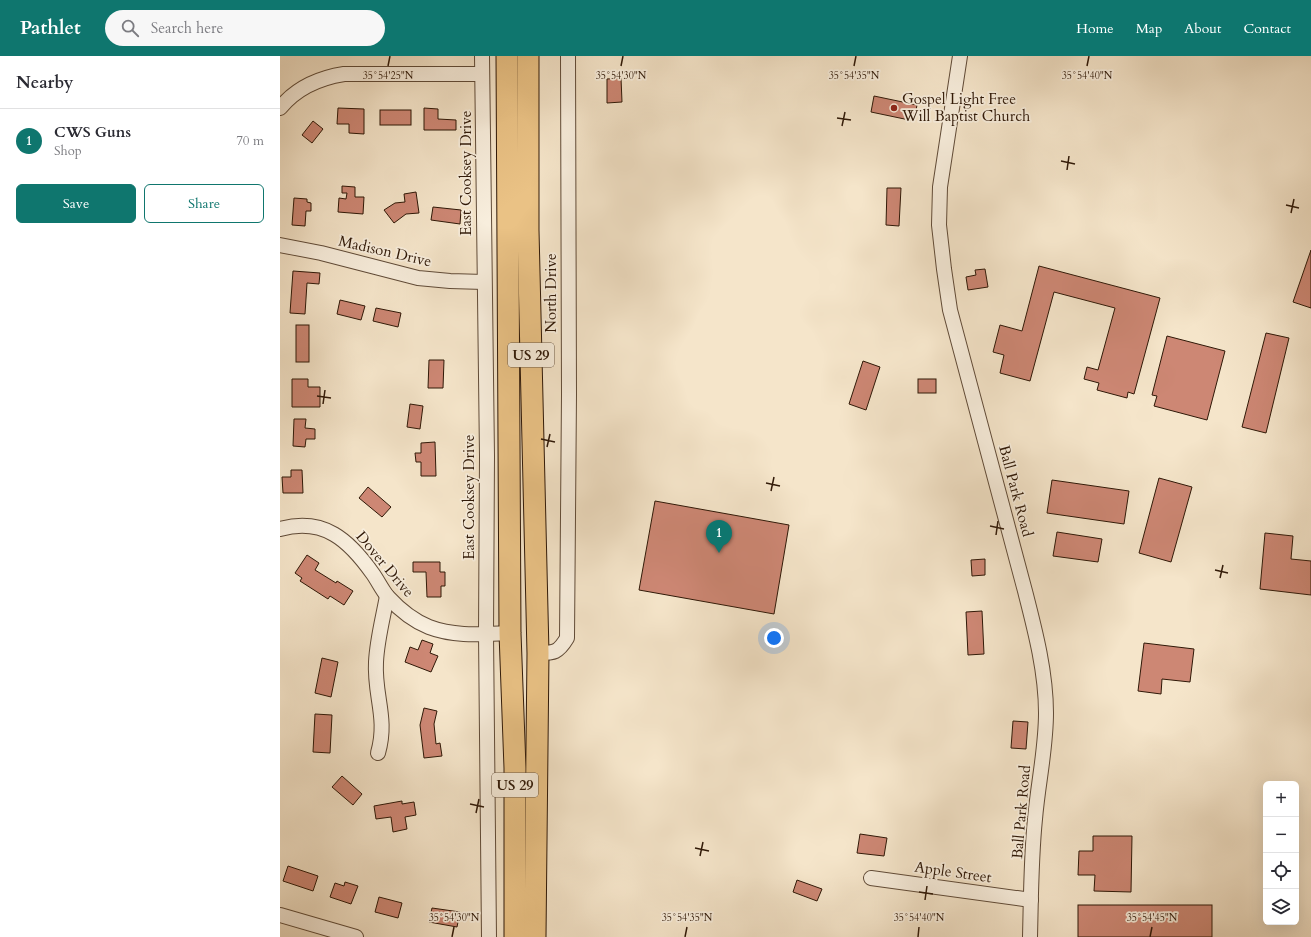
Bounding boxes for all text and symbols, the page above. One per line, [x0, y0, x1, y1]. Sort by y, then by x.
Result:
search box [105, 10, 385, 46]
text: Pathlet [20, 15, 81, 41]
icon: search [119, 17, 141, 39]
text: Search here [151, 18, 223, 38]
text: Home [1076, 19, 1114, 38]
text: Map [1136, 19, 1162, 38]
text: About [1184, 19, 1221, 38]
text: Contact [1243, 19, 1291, 38]
text: 35°54'25"N [363, 69, 414, 83]
text: 35°54'30"N [596, 69, 647, 83]
text: 35°54'35"N [829, 69, 880, 83]
text: 35°54'40"N [1062, 69, 1113, 83]
text: Nearby [16, 71, 73, 94]
place label: Gospel Light Free Will Baptist Church [901, 89, 1031, 126]
marker: Gospel Light Free Will Baptist Church [889, 103, 899, 113]
street label: East Cooksey Drive [456, 110, 476, 236]
text: CWS Guns [54, 122, 131, 142]
text: 1 [26, 132, 32, 150]
text: 70 m [236, 132, 264, 150]
text: Shop [54, 142, 82, 160]
button: Save [16, 184, 136, 223]
button: Share [144, 184, 264, 223]
street label: Madison Drive [337, 231, 434, 271]
street label: North Drive [541, 253, 561, 333]
road number: US 29 [508, 343, 554, 367]
street label: East Cooksey Drive [459, 434, 479, 560]
street label: Ball Park Road [994, 443, 1038, 539]
pin: 1 [706, 520, 732, 553]
street label: Dover Drive [351, 527, 419, 601]
your location [764, 628, 784, 648]
street label: Ball Park Road [1007, 764, 1035, 860]
road number: US 29 [492, 773, 538, 797]
map controls [1263, 781, 1299, 925]
button: + [1263, 781, 1299, 817]
button: − [1263, 817, 1299, 853]
button: locate [1263, 853, 1299, 889]
street label: Apple Street [913, 857, 993, 887]
button: layers [1263, 889, 1299, 925]
text: 35°54'30"N [429, 911, 480, 925]
text: 35°54'35"N [662, 911, 713, 925]
text: 35°54'40"N [894, 911, 945, 925]
text: 35°54'45"N [1127, 911, 1178, 925]

